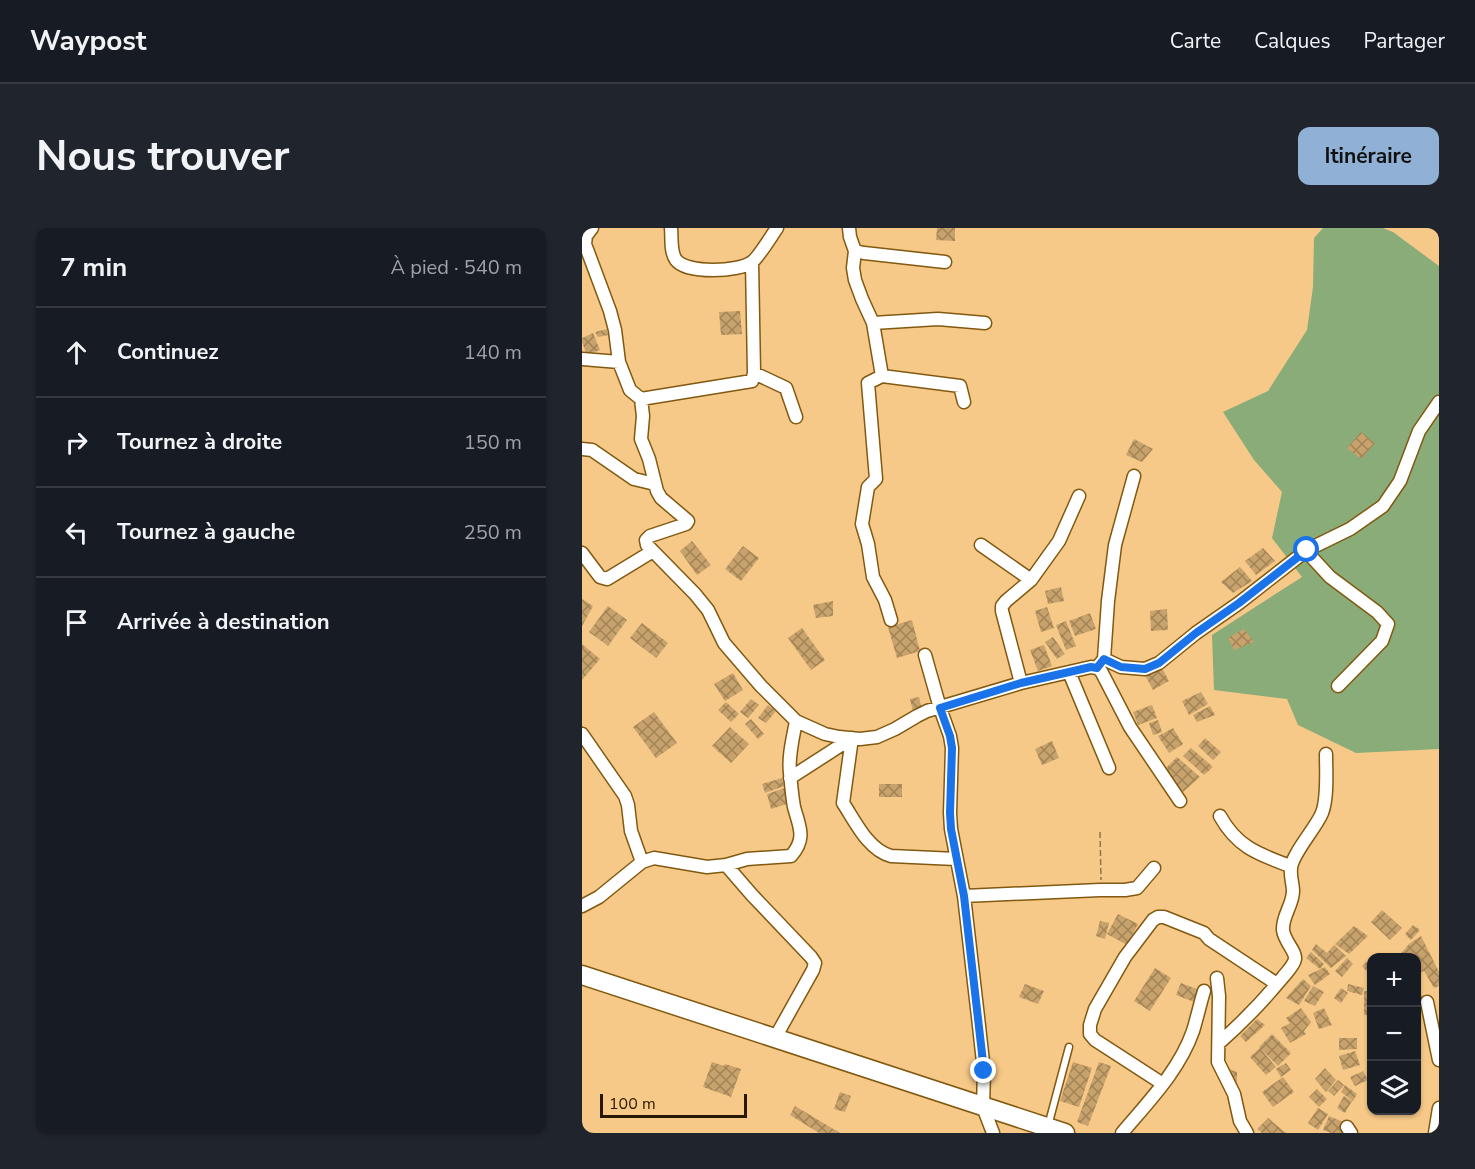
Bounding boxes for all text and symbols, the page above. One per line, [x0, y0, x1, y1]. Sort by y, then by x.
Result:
text: Waypost [30, 22, 147, 60]
text: Carte [1170, 27, 1221, 55]
text: Calques [1254, 27, 1331, 55]
text: Partager [1364, 27, 1445, 55]
button: Itinéraire [1298, 127, 1439, 185]
text: Nous trouver [36, 128, 289, 185]
text: 7 min [60, 250, 127, 285]
text: À pied · 540 m [391, 254, 522, 281]
icon: ahead [60, 336, 93, 369]
text: Continuez [117, 337, 219, 367]
text: 140 m [464, 339, 522, 366]
icon: right [60, 426, 93, 459]
text: Tournez à droite [117, 427, 282, 457]
text: 150 m [464, 429, 522, 456]
icon: left [60, 516, 93, 549]
text: Tournez à gauche [117, 517, 295, 547]
text: 250 m [464, 519, 522, 546]
route start [1293, 536, 1319, 562]
icon: arrive [60, 606, 93, 639]
text: Arrivée à destination [117, 607, 330, 637]
map controls [1367, 953, 1421, 1115]
button: + [1367, 953, 1421, 1007]
button: − [1367, 1007, 1421, 1061]
route end [970, 1057, 996, 1083]
button: layers [1367, 1061, 1421, 1115]
scale bar [600, 1091, 747, 1118]
text: 100 m [609, 1093, 656, 1115]

